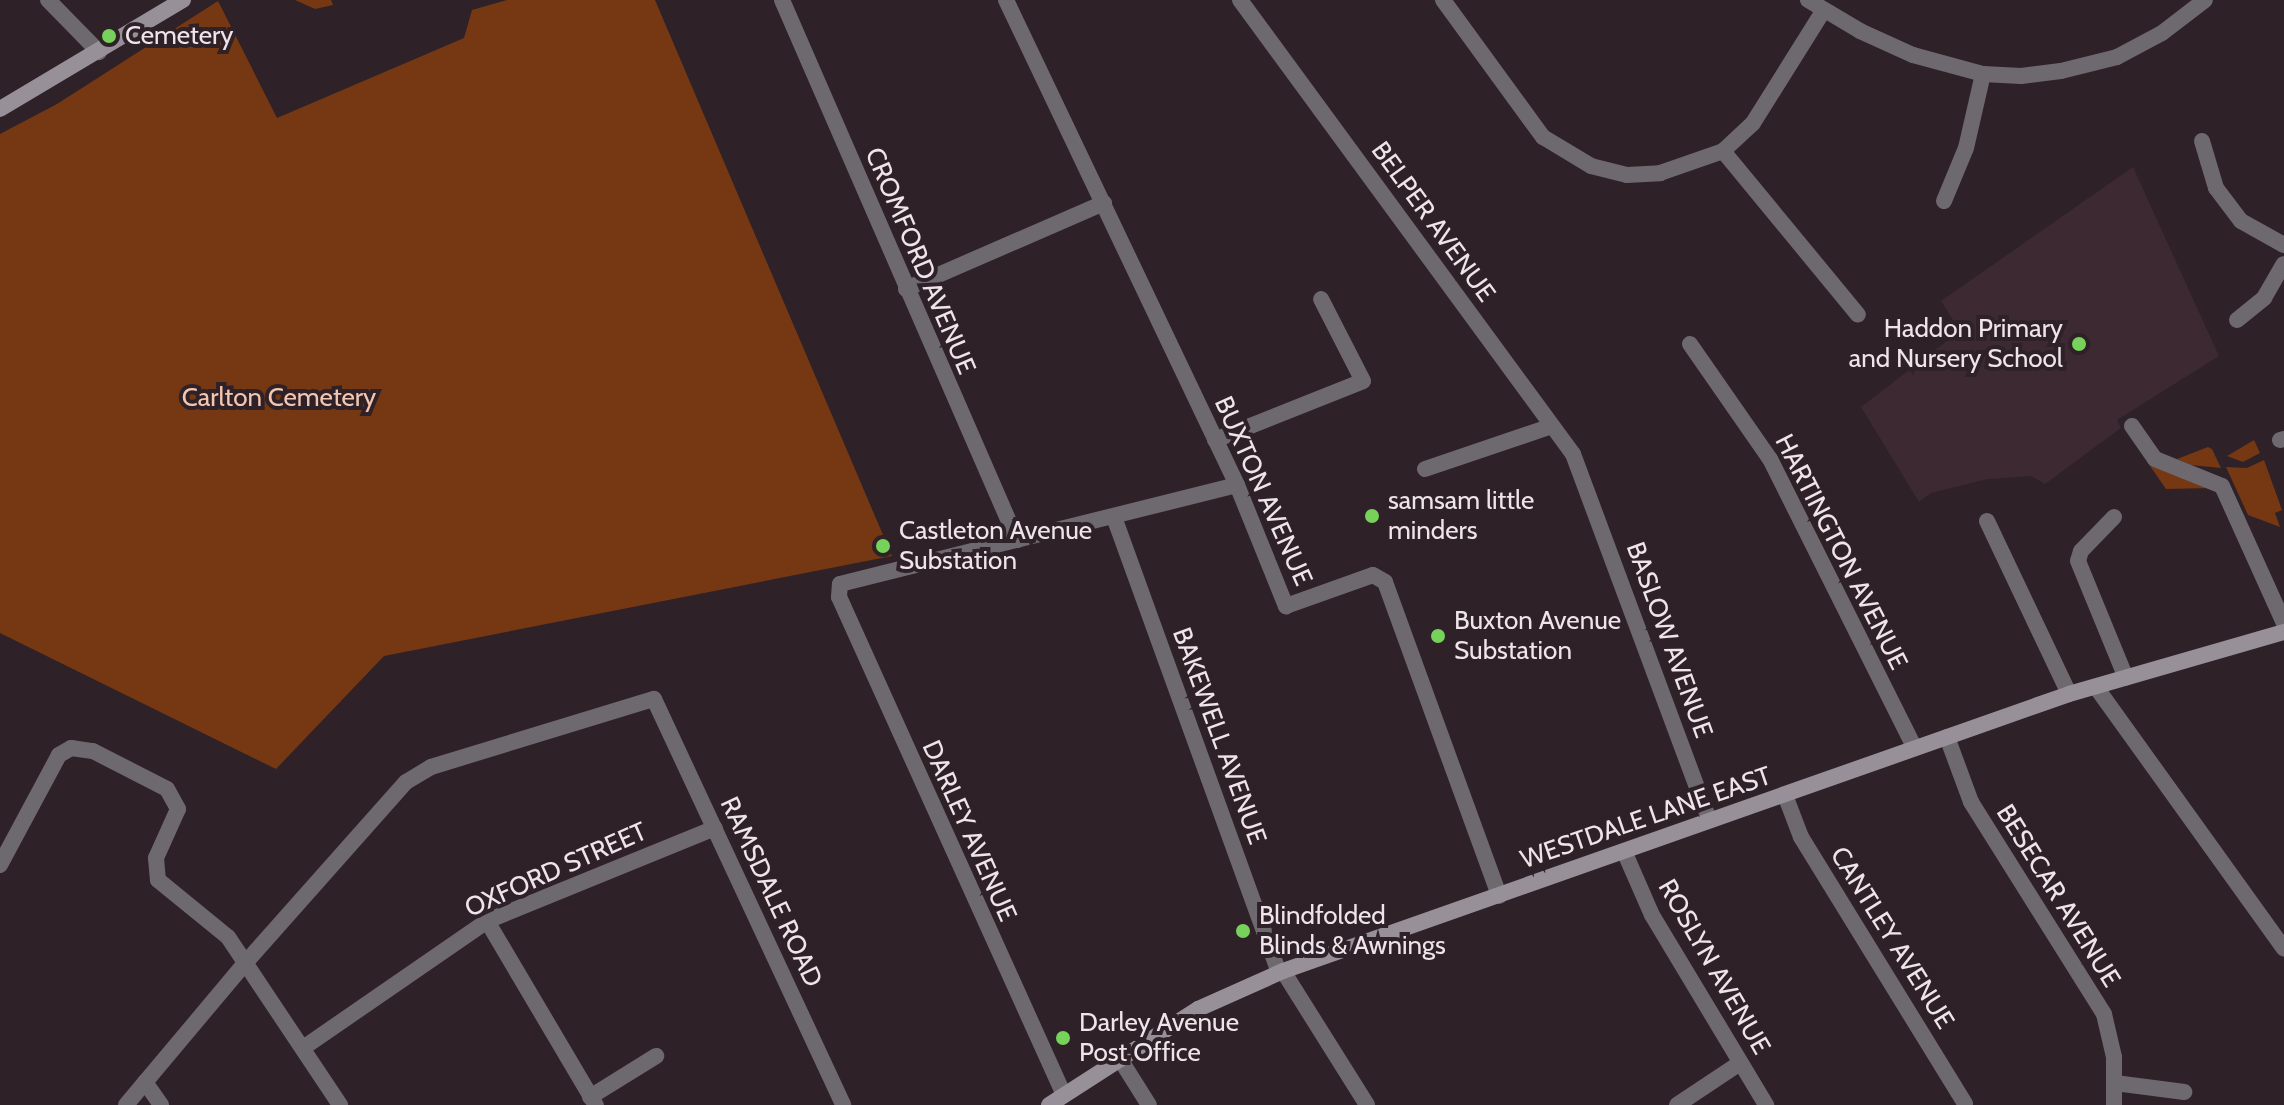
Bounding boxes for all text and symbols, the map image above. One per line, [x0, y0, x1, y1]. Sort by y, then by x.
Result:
place label: Cemetery [125, 20, 233, 52]
marker: Cemetery [100, 27, 118, 45]
street label: BELPER AVENUE [1364, 136, 1502, 308]
street label: CROMFORD AVENUE [858, 143, 982, 379]
place label: Haddon Primary and Nursery School [1849, 313, 2063, 374]
marker: Haddon Primary and Nursery School [2070, 335, 2088, 353]
park label: Carlton Cemetery [182, 382, 376, 414]
street label: BUXTON AVENUE [1207, 392, 1319, 590]
street label: HARTINGTON AVENUE [1768, 429, 1914, 675]
place label: samsam little minders [1388, 485, 1534, 546]
marker: samsam little minders [1363, 507, 1381, 525]
place label: Castleton Avenue Substation [899, 515, 1092, 576]
marker: Castleton Avenue Substation [874, 537, 892, 555]
street label: BASLOW AVENUE [1619, 538, 1719, 742]
place label: Buxton Avenue Substation [1454, 605, 1621, 666]
street label: BAKEWELL AVENUE [1165, 623, 1273, 849]
marker: Buxton Avenue Substation [1429, 627, 1447, 645]
street label: DARLEY AVENUE [915, 736, 1023, 926]
street label: WESTDALE LANE EAST [1517, 760, 1775, 876]
street label: RAMSDALE ROAD [713, 792, 829, 992]
street label: BESECAR AVENUE [1989, 799, 2127, 993]
street label: OXFORD STREET [460, 816, 652, 924]
street label: CANTLEY AVENUE [1823, 841, 1961, 1035]
street label: ROSLYN AVENUE [1651, 874, 1777, 1060]
place label: Blindfolded Blinds & Awnings [1259, 900, 1446, 962]
marker: Blindfolded Blinds & Awnings [1234, 922, 1252, 940]
place label: Darley Avenue Post Office [1079, 1007, 1239, 1068]
marker: Darley Avenue Post Office [1054, 1029, 1072, 1047]

